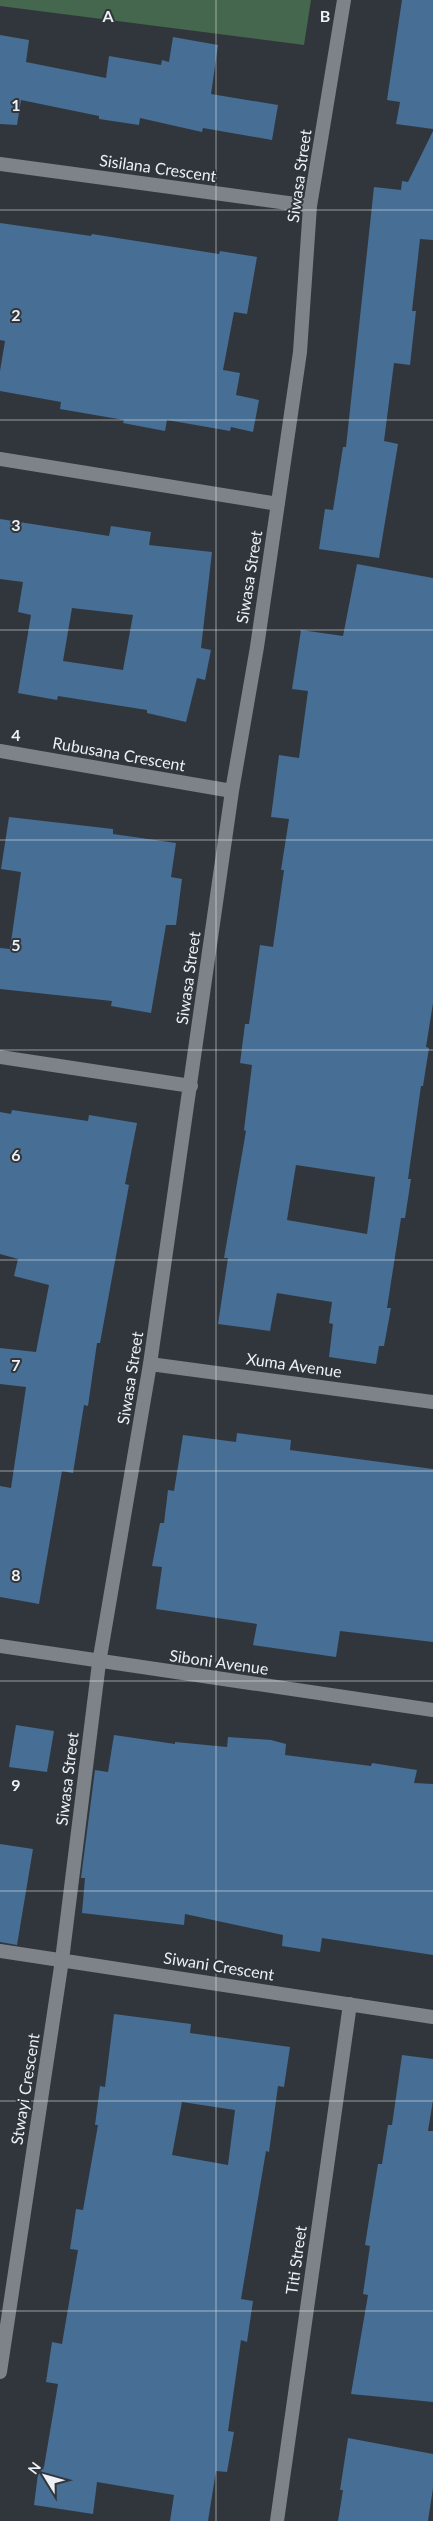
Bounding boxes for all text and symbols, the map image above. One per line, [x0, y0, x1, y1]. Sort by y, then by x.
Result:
text: A [101, 6, 114, 25]
text: B [320, 6, 330, 25]
text: 1 [11, 95, 21, 114]
street label: Siwasa Street [283, 128, 314, 224]
street label: Sisilana Crescent [98, 150, 218, 185]
text: 2 [11, 305, 21, 324]
text: 3 [11, 515, 21, 534]
street label: Siwasa Street [232, 529, 265, 625]
text: 4 [11, 725, 21, 744]
street label: Rubusana Crescent [51, 732, 187, 775]
street label: Siwasa Street [172, 930, 203, 1026]
text: 5 [11, 935, 21, 954]
text: 6 [11, 1145, 21, 1164]
street label: Siwasa Street [113, 1330, 146, 1426]
street label: Xuma Avenue [245, 1348, 343, 1381]
text: 7 [11, 1355, 21, 1374]
text: 8 [11, 1565, 21, 1584]
street label: Siboni Avenue [168, 1645, 270, 1678]
street label: Siwasa Street [51, 1731, 82, 1827]
text: 9 [11, 1775, 21, 1794]
street label: Siwani Crescent [162, 1947, 276, 1984]
street label: Stwayi Crescent [6, 2032, 43, 2146]
street label: Titi Street [281, 2224, 310, 2296]
north arrow [20, 2451, 70, 2501]
text: N [24, 2458, 44, 2477]

